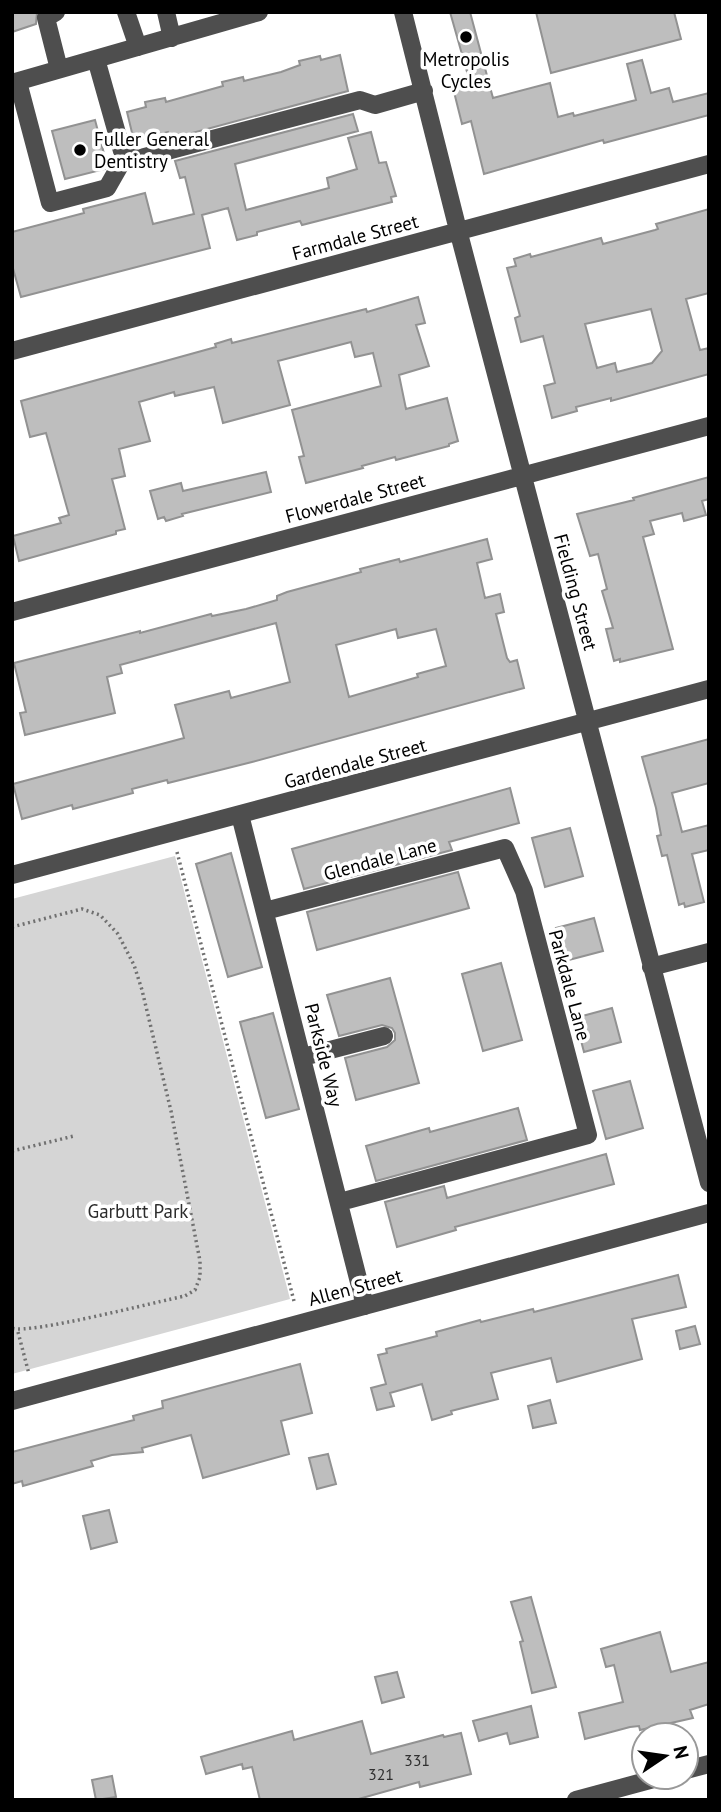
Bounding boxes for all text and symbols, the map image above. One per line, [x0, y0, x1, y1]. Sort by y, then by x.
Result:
marker: Metropolis Cycles [458, 29, 474, 45]
place label: Metropolis Cycles [423, 47, 509, 93]
place label: Fuller General Dentistry [94, 127, 210, 173]
marker: Fuller General Dentistry [72, 142, 88, 158]
street label: Farmdale Street [289, 208, 421, 265]
street label: Flowerdale Street [283, 468, 428, 528]
street label: Fielding Street [549, 531, 603, 653]
street label: Gardendale Street [281, 732, 429, 794]
street label: Glendale Lane [321, 832, 439, 886]
street label: Parkdale Lane [544, 927, 596, 1043]
street label: Parkside Way [300, 1001, 348, 1109]
park label: Garbutt Park [88, 1199, 188, 1223]
street label: Allen Street [306, 1263, 405, 1311]
north arrow [630, 1721, 700, 1791]
text: N [668, 1743, 695, 1761]
house number: 331 [404, 1750, 430, 1770]
house number: 321 [368, 1764, 394, 1784]

